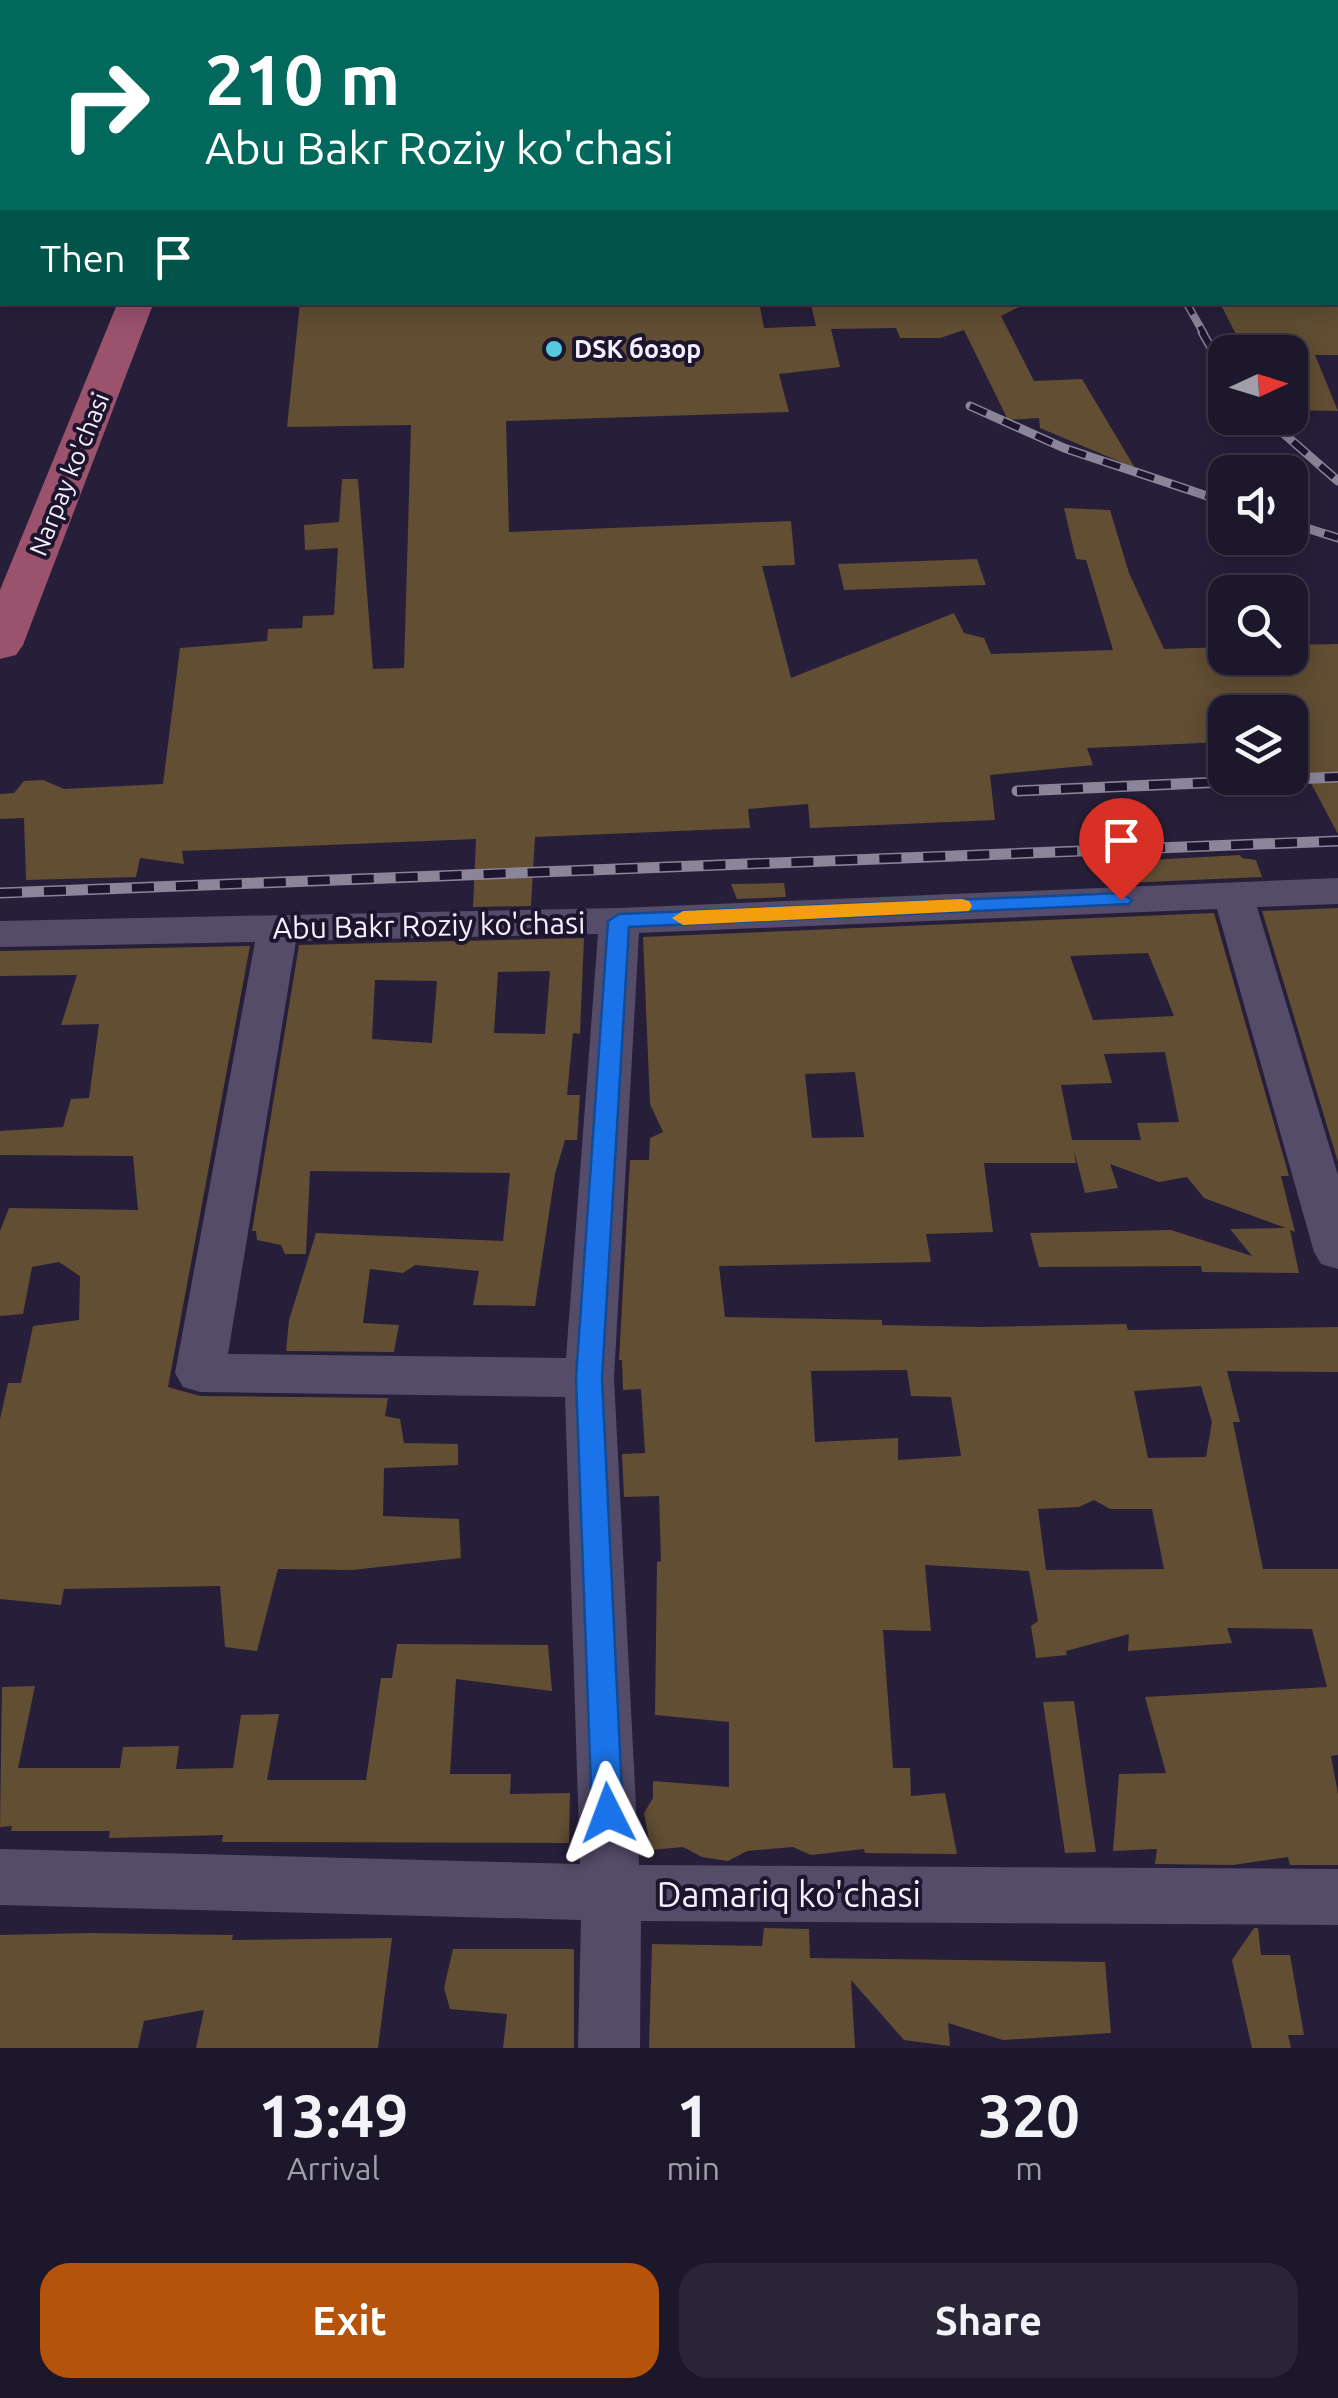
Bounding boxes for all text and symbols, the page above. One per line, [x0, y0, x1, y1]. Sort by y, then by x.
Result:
icon: right [40, 40, 170, 170]
text: 210 m [205, 40, 400, 118]
text: Abu Bakr Roziy ko'chasi [205, 122, 674, 173]
icon: arrive [146, 230, 201, 285]
text: Then [40, 237, 126, 279]
place label: DSK бозор [574, 335, 701, 363]
north arrow [1208, 335, 1308, 435]
map controls [1208, 335, 1308, 795]
marker: DSK бозор [543, 338, 565, 360]
street label: Narpay ko'chasi [24, 388, 114, 560]
button: sound [1208, 455, 1308, 555]
button: search [1208, 575, 1308, 675]
button: layers [1208, 695, 1308, 795]
pin [1079, 798, 1164, 901]
icon: arrive [1094, 813, 1149, 868]
street label: Abu Bakr Roziy ko'chasi [272, 905, 586, 945]
position arrow [556, 1761, 660, 1865]
street label: Damariq ko'chasi [657, 1874, 921, 1914]
text: 13:49 [258, 2081, 408, 2148]
text: 1 [676, 2081, 710, 2148]
text: 320 [978, 2081, 1080, 2148]
text: Arrival [287, 2150, 380, 2186]
text: min [666, 2150, 720, 2186]
text: m [1015, 2150, 1043, 2186]
button: Exit [40, 2263, 659, 2378]
button: Share [679, 2263, 1298, 2378]

